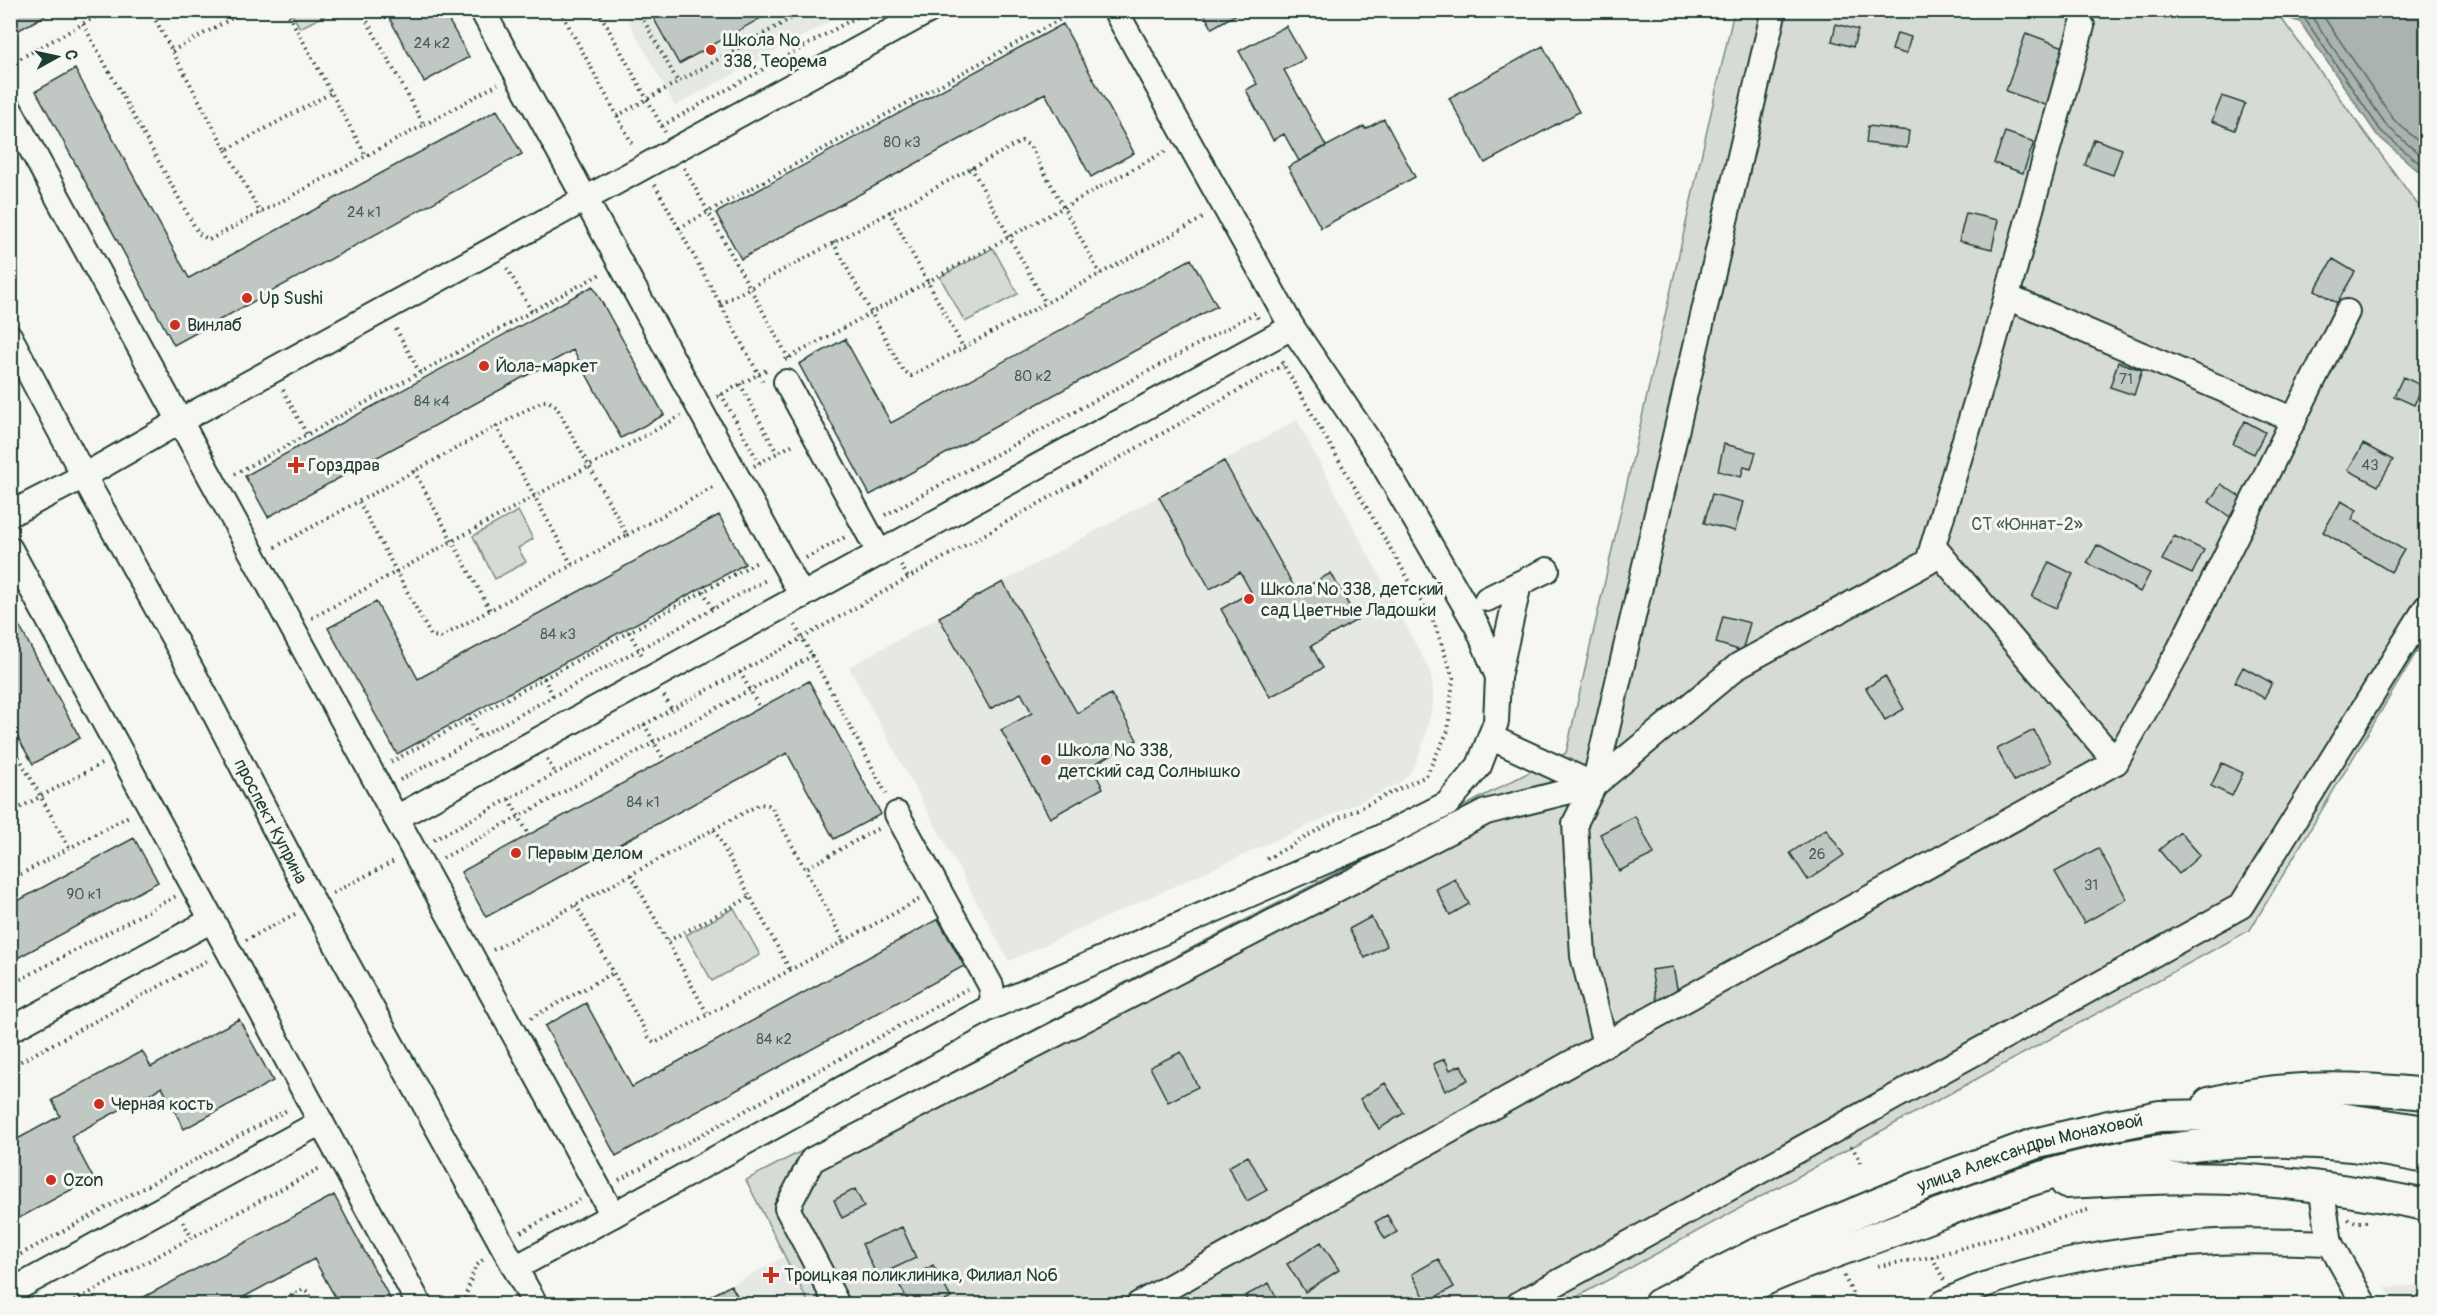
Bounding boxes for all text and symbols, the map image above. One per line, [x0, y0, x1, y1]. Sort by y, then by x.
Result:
north arrow [27, 27, 87, 87]
place label: Школа № 338, Теорема [723, 29, 827, 73]
house number: 24 к2 [414, 34, 450, 53]
marker: Школа № 338, Теорема [704, 43, 718, 57]
text: С [60, 49, 81, 61]
house number: 80 к3 [883, 133, 921, 152]
house number: 24 к1 [347, 203, 381, 222]
place label: Up Sushi [259, 287, 323, 310]
marker: Up Sushi [240, 291, 254, 305]
place label: Винлаб [187, 314, 242, 337]
marker: Винлаб [168, 318, 182, 332]
place label: Йола-маркет [496, 355, 598, 378]
marker: Йола-маркет [477, 359, 491, 373]
house number: 80 к2 [1014, 367, 1052, 386]
house number: 71 [2119, 370, 2133, 389]
house number: 84 к4 [414, 392, 450, 411]
place label: Горздрав [308, 454, 380, 477]
house number: 43 [2361, 456, 2379, 475]
marker: Горздрав [289, 458, 303, 472]
park label: СТ «Юннат-2» [1971, 513, 2083, 536]
place label: Школа № 338, детский сад Цветные Ладошки [1261, 578, 1444, 622]
marker: Школа № 338, детский сад Цветные Ладошки [1242, 592, 1256, 606]
house number: 84 к3 [540, 625, 576, 644]
place label: Школа № 338, детский сад Солнышко [1058, 739, 1241, 783]
marker: Школа № 338, детский сад Солнышко [1039, 753, 1053, 767]
street label: проспект Куприна [228, 755, 312, 888]
house number: 84 к1 [626, 793, 660, 812]
place label: Первым делом [528, 842, 643, 865]
house number: 26 [1808, 845, 1826, 864]
marker: Первым делом [509, 846, 523, 860]
house number: 31 [2084, 876, 2098, 895]
house number: 90 к1 [67, 885, 101, 904]
house number: 84 к2 [756, 1030, 792, 1049]
place label: Черная кость [111, 1093, 214, 1116]
marker: Черная кость [92, 1097, 106, 1111]
street label: улица Александры Монаховой [1913, 1109, 2145, 1199]
place label: Ozon [63, 1169, 103, 1192]
marker: Ozon [44, 1173, 58, 1187]
place label: Троицкая поликлиника, Филиал №6 [784, 1264, 1058, 1287]
marker: Троицкая поликлиника, Филиал №6 [762, 1266, 780, 1284]

